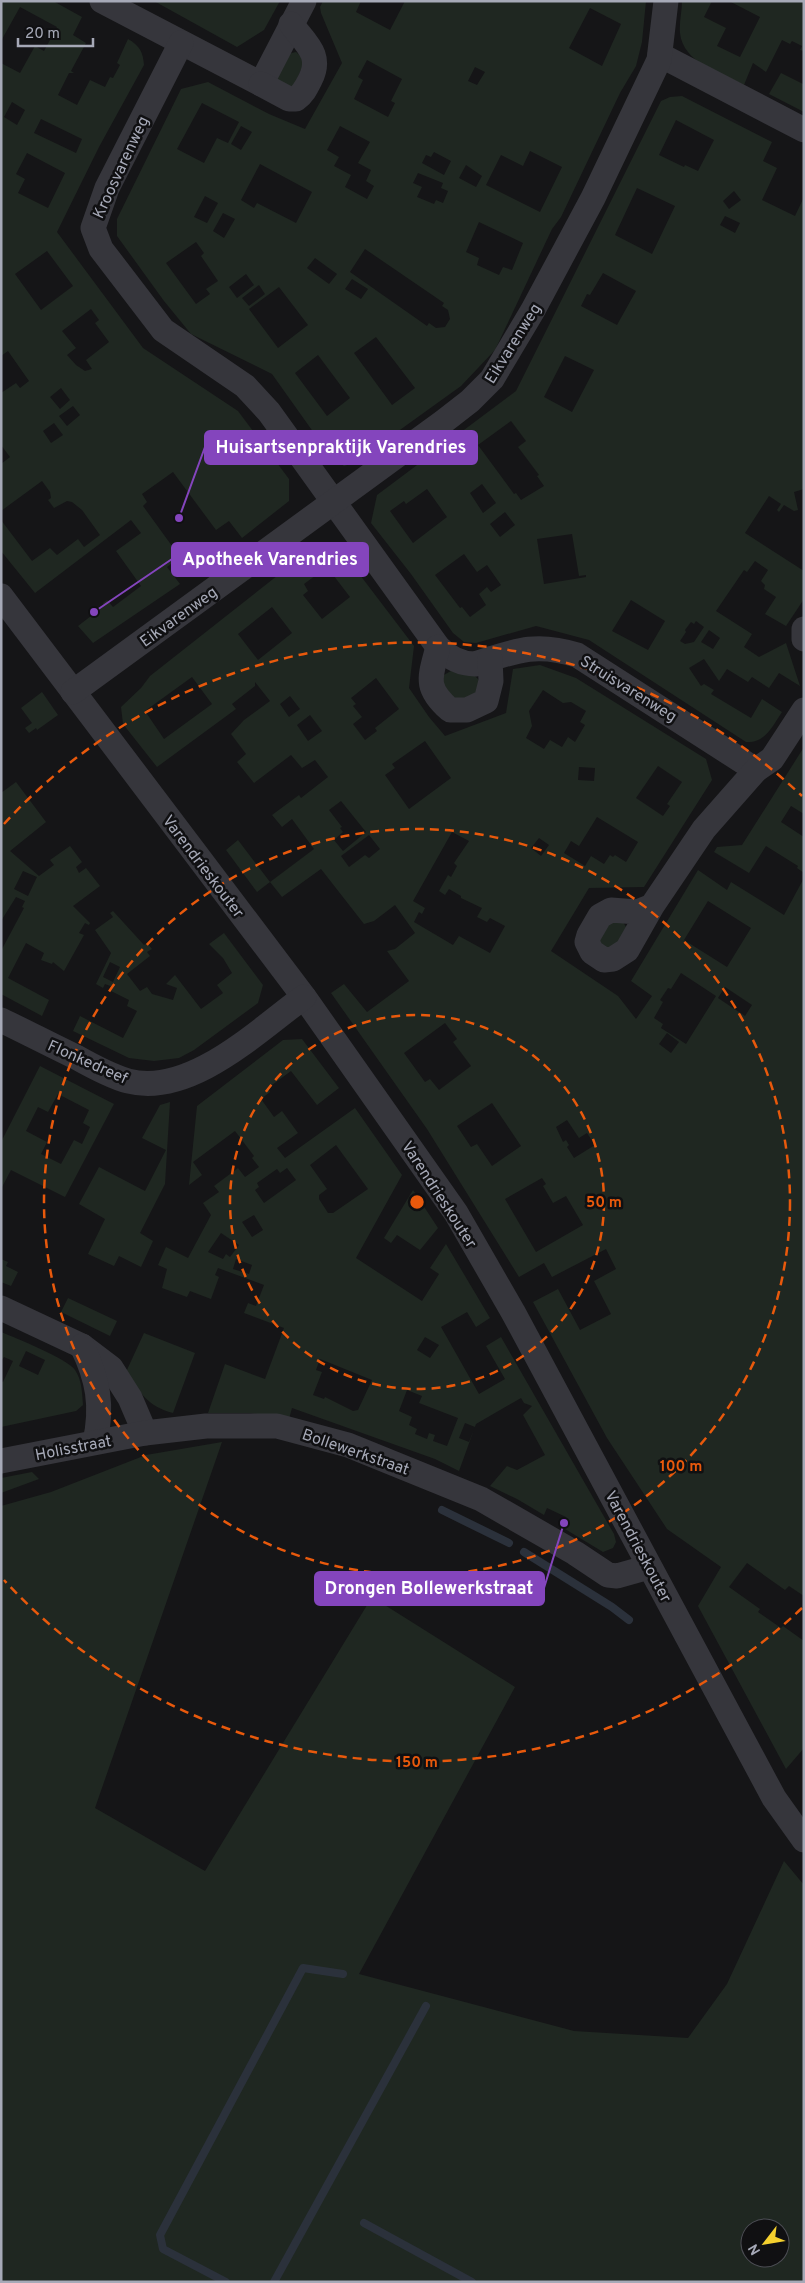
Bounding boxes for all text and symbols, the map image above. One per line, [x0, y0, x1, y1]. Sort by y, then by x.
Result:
scale bar [18, 15, 92, 47]
text: 20 m [25, 25, 60, 44]
street label: Kroosvarenweg [89, 113, 154, 222]
street label: Eikvarenweg [481, 300, 546, 388]
callout: Huisartsenpraktijk Varendries [205, 431, 477, 464]
text: Huisartsenpraktijk Varendries [216, 437, 466, 460]
callout: Apotheek Varendries [172, 543, 368, 576]
text: Apotheek Varendries [182, 549, 358, 572]
street label: Eikvarenweg [136, 583, 222, 652]
street label: Struisvarenweg [576, 652, 680, 727]
street label: Varendrieskouter [157, 812, 248, 923]
street label: Flonkedreef [44, 1036, 131, 1090]
street label: Varendrieskouter [396, 1138, 480, 1252]
centre of rings [408, 1193, 426, 1211]
text: 50 m [586, 1194, 622, 1213]
street label: Bollewerkstraat [299, 1425, 412, 1481]
street label: Holisstraat [34, 1432, 113, 1466]
text: 100 m [660, 1458, 702, 1477]
street label: Varendrieskouter [599, 1488, 675, 1606]
callout: Drongen Bollewerkstraat [315, 1572, 544, 1605]
text: Drongen Bollewerkstraat [325, 1578, 533, 1601]
text: 150 m [396, 1754, 438, 1773]
north arrow [740, 2218, 790, 2268]
text: N [745, 2240, 765, 2258]

